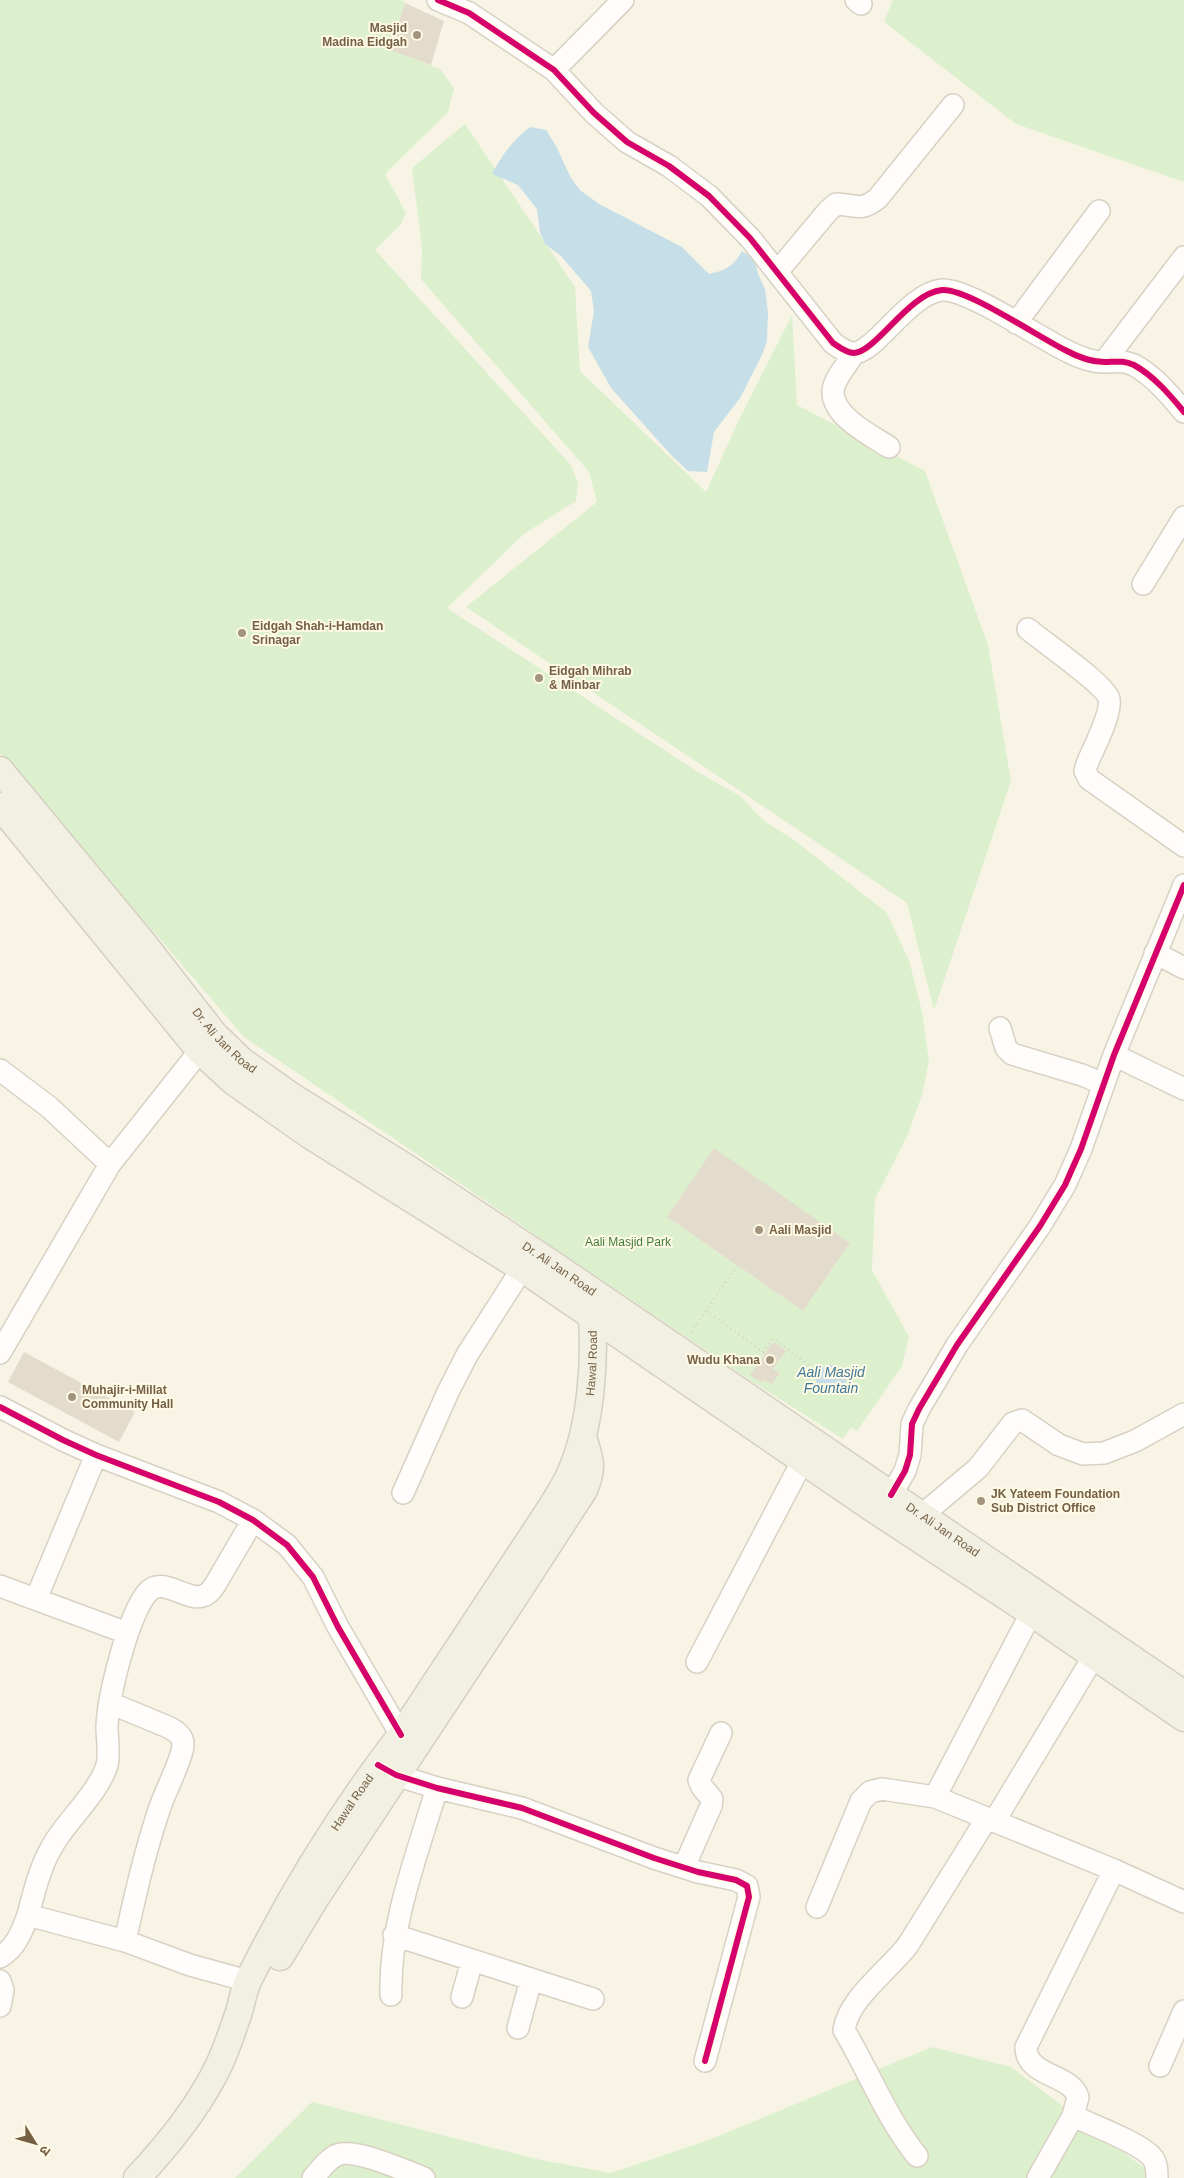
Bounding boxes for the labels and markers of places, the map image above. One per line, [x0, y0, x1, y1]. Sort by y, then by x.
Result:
place label: Masjid Madina Eidgah [322, 21, 407, 49]
marker: Masjid Madina Eidgah [411, 29, 423, 41]
place label: Eidgah Shah-i-Hamdan Srinagar [252, 619, 383, 647]
marker: Eidgah Shah-i-Hamdan Srinagar [236, 627, 248, 639]
place label: Eidgah Mihrab & Minbar [549, 664, 632, 692]
marker: Eidgah Mihrab & Minbar [533, 672, 545, 684]
place label: Aali Masjid [769, 1223, 832, 1237]
marker: Aali Masjid [753, 1224, 765, 1236]
place label: Wudu Khana [687, 1353, 760, 1367]
marker: Wudu Khana [764, 1354, 776, 1366]
place label: Muhajir-i-Millat Community Hall [82, 1383, 173, 1411]
marker: Muhajir-i-Millat Community Hall [66, 1391, 78, 1403]
place label: JK Yateem Foundation Sub District Office [991, 1487, 1120, 1515]
marker: JK Yateem Foundation Sub District Office [975, 1495, 987, 1507]

